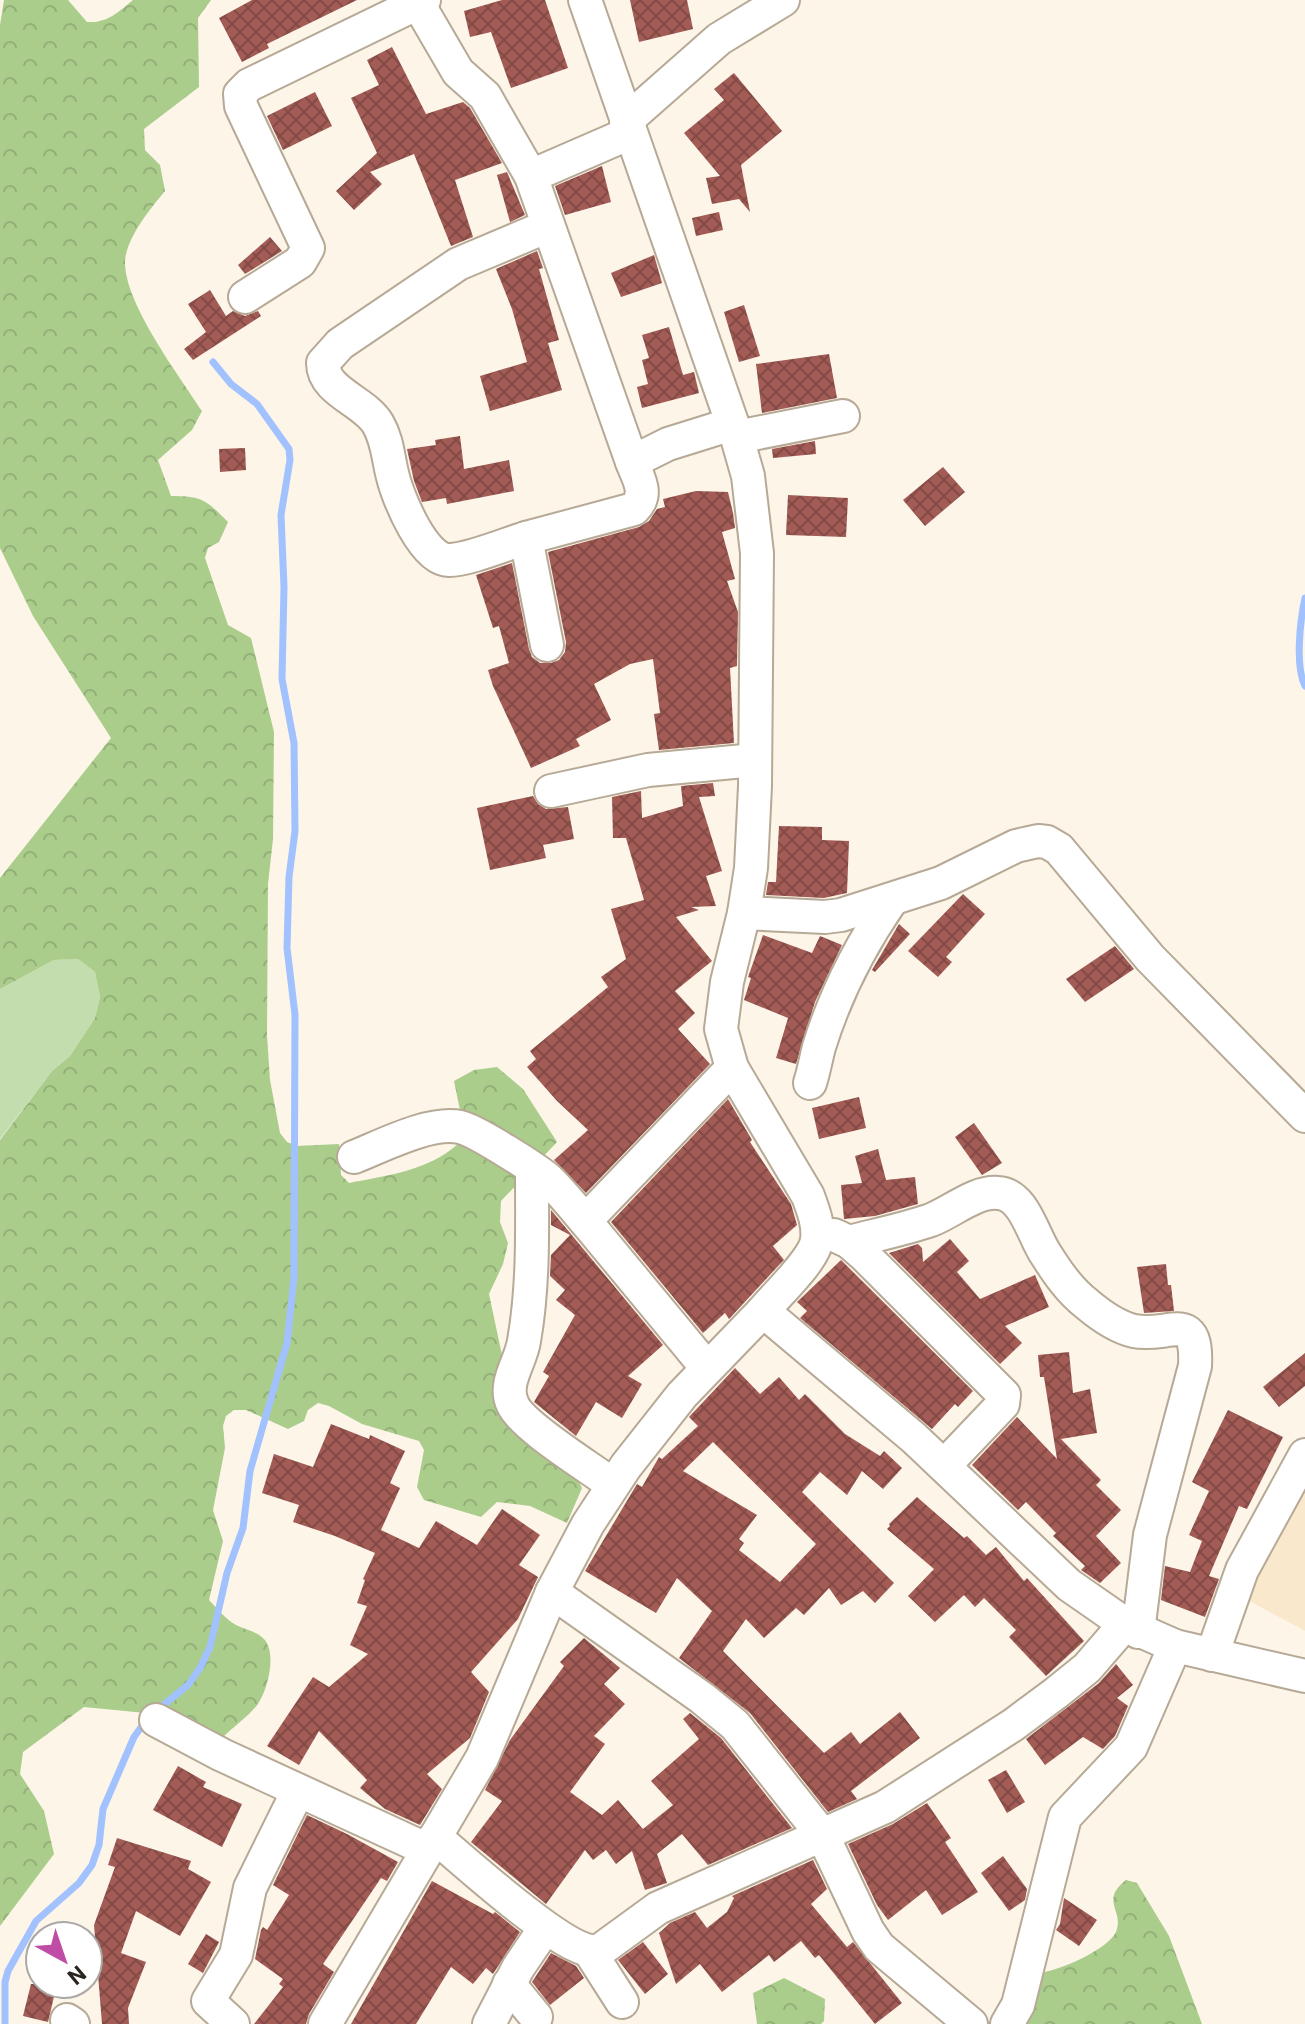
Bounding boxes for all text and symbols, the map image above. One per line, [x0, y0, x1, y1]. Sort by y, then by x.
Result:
north arrow [24, 1920, 104, 2000]
text: N [63, 1960, 91, 1990]

